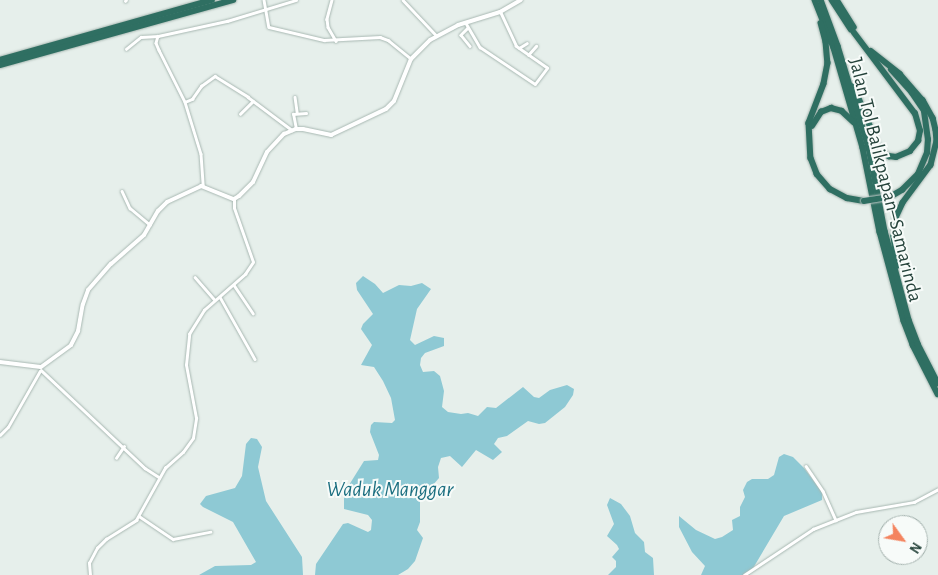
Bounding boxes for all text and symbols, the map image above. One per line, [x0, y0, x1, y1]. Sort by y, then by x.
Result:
street label: Jalan Tol Balikpapan–Samarinda [843, 55, 927, 305]
water label: Waduk Manggar [327, 477, 453, 503]
north arrow [878, 515, 928, 565]
text: N [906, 540, 923, 555]

